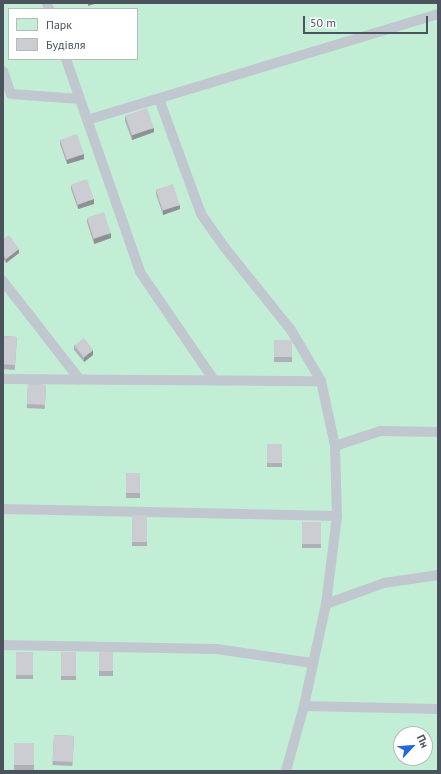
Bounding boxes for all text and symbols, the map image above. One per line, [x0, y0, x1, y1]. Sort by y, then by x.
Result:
legend [8, 8, 138, 60]
scale bar [305, 8, 430, 34]
text: 50 m [310, 15, 336, 30]
text: Парк [46, 17, 72, 32]
text: Будівля [46, 37, 85, 52]
north arrow [393, 726, 433, 766]
text: Пн [414, 732, 432, 750]

